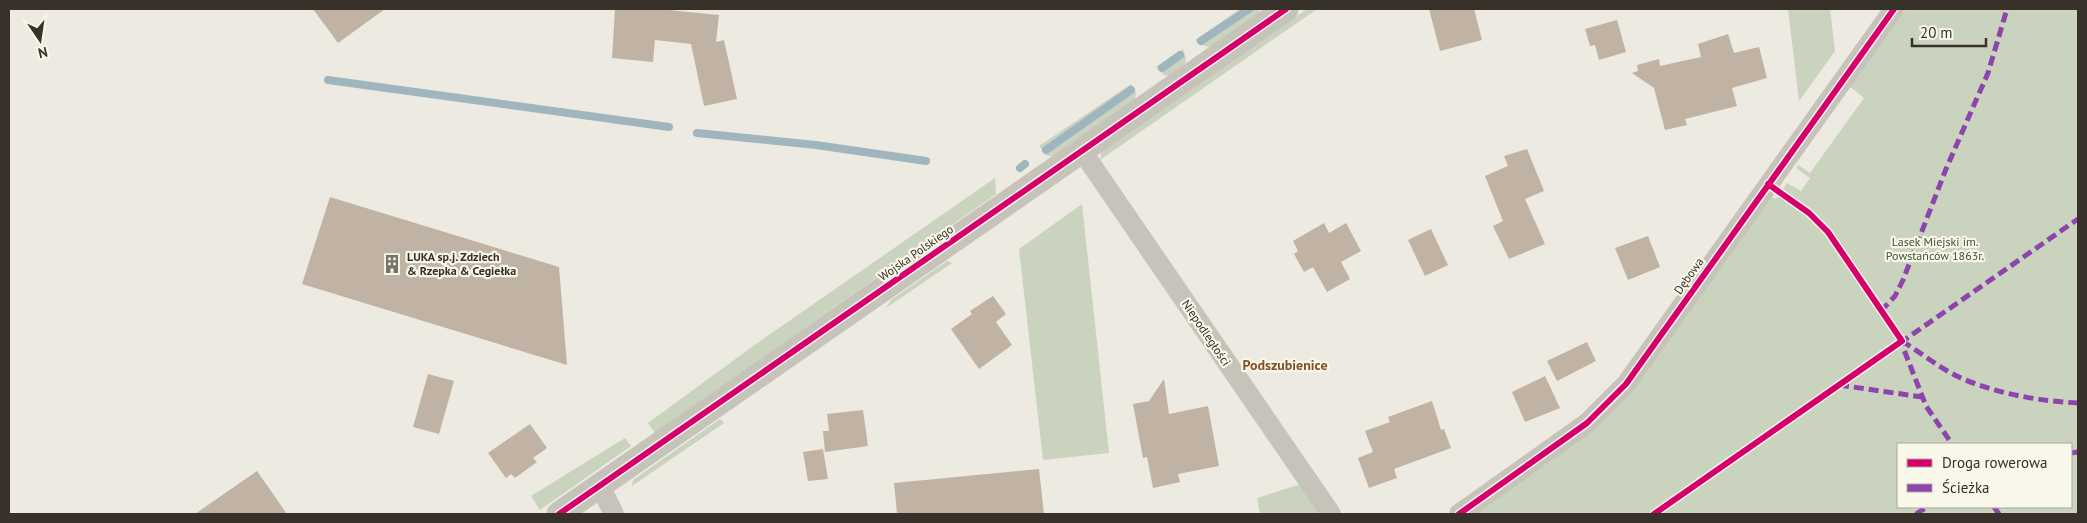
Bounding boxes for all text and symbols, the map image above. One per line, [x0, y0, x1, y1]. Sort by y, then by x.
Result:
north arrow [15, 15, 65, 65]
scale bar [1912, 15, 1986, 47]
text: 20 m [1920, 23, 1953, 42]
text: N [36, 43, 49, 62]
street label: Wojska Polskiego [875, 221, 956, 284]
park label: Lasek Miejski im. Powstańców 1863r. [1886, 234, 1984, 263]
place label: LUKA sp.j. Zdziech & Rzepka & Cegiełka [407, 249, 516, 278]
building icon: LUKA sp.j. Zdziech & Rzepka & Cegiełka [381, 253, 403, 275]
street label: Dębowa [1671, 254, 1707, 297]
street label: Niepodległości [1179, 297, 1234, 369]
district label: Podszubienice [1242, 356, 1328, 374]
legend [1897, 443, 2072, 508]
text: Droga rowerowa [1942, 453, 2047, 472]
text: Ścieżka [1942, 478, 1990, 497]

